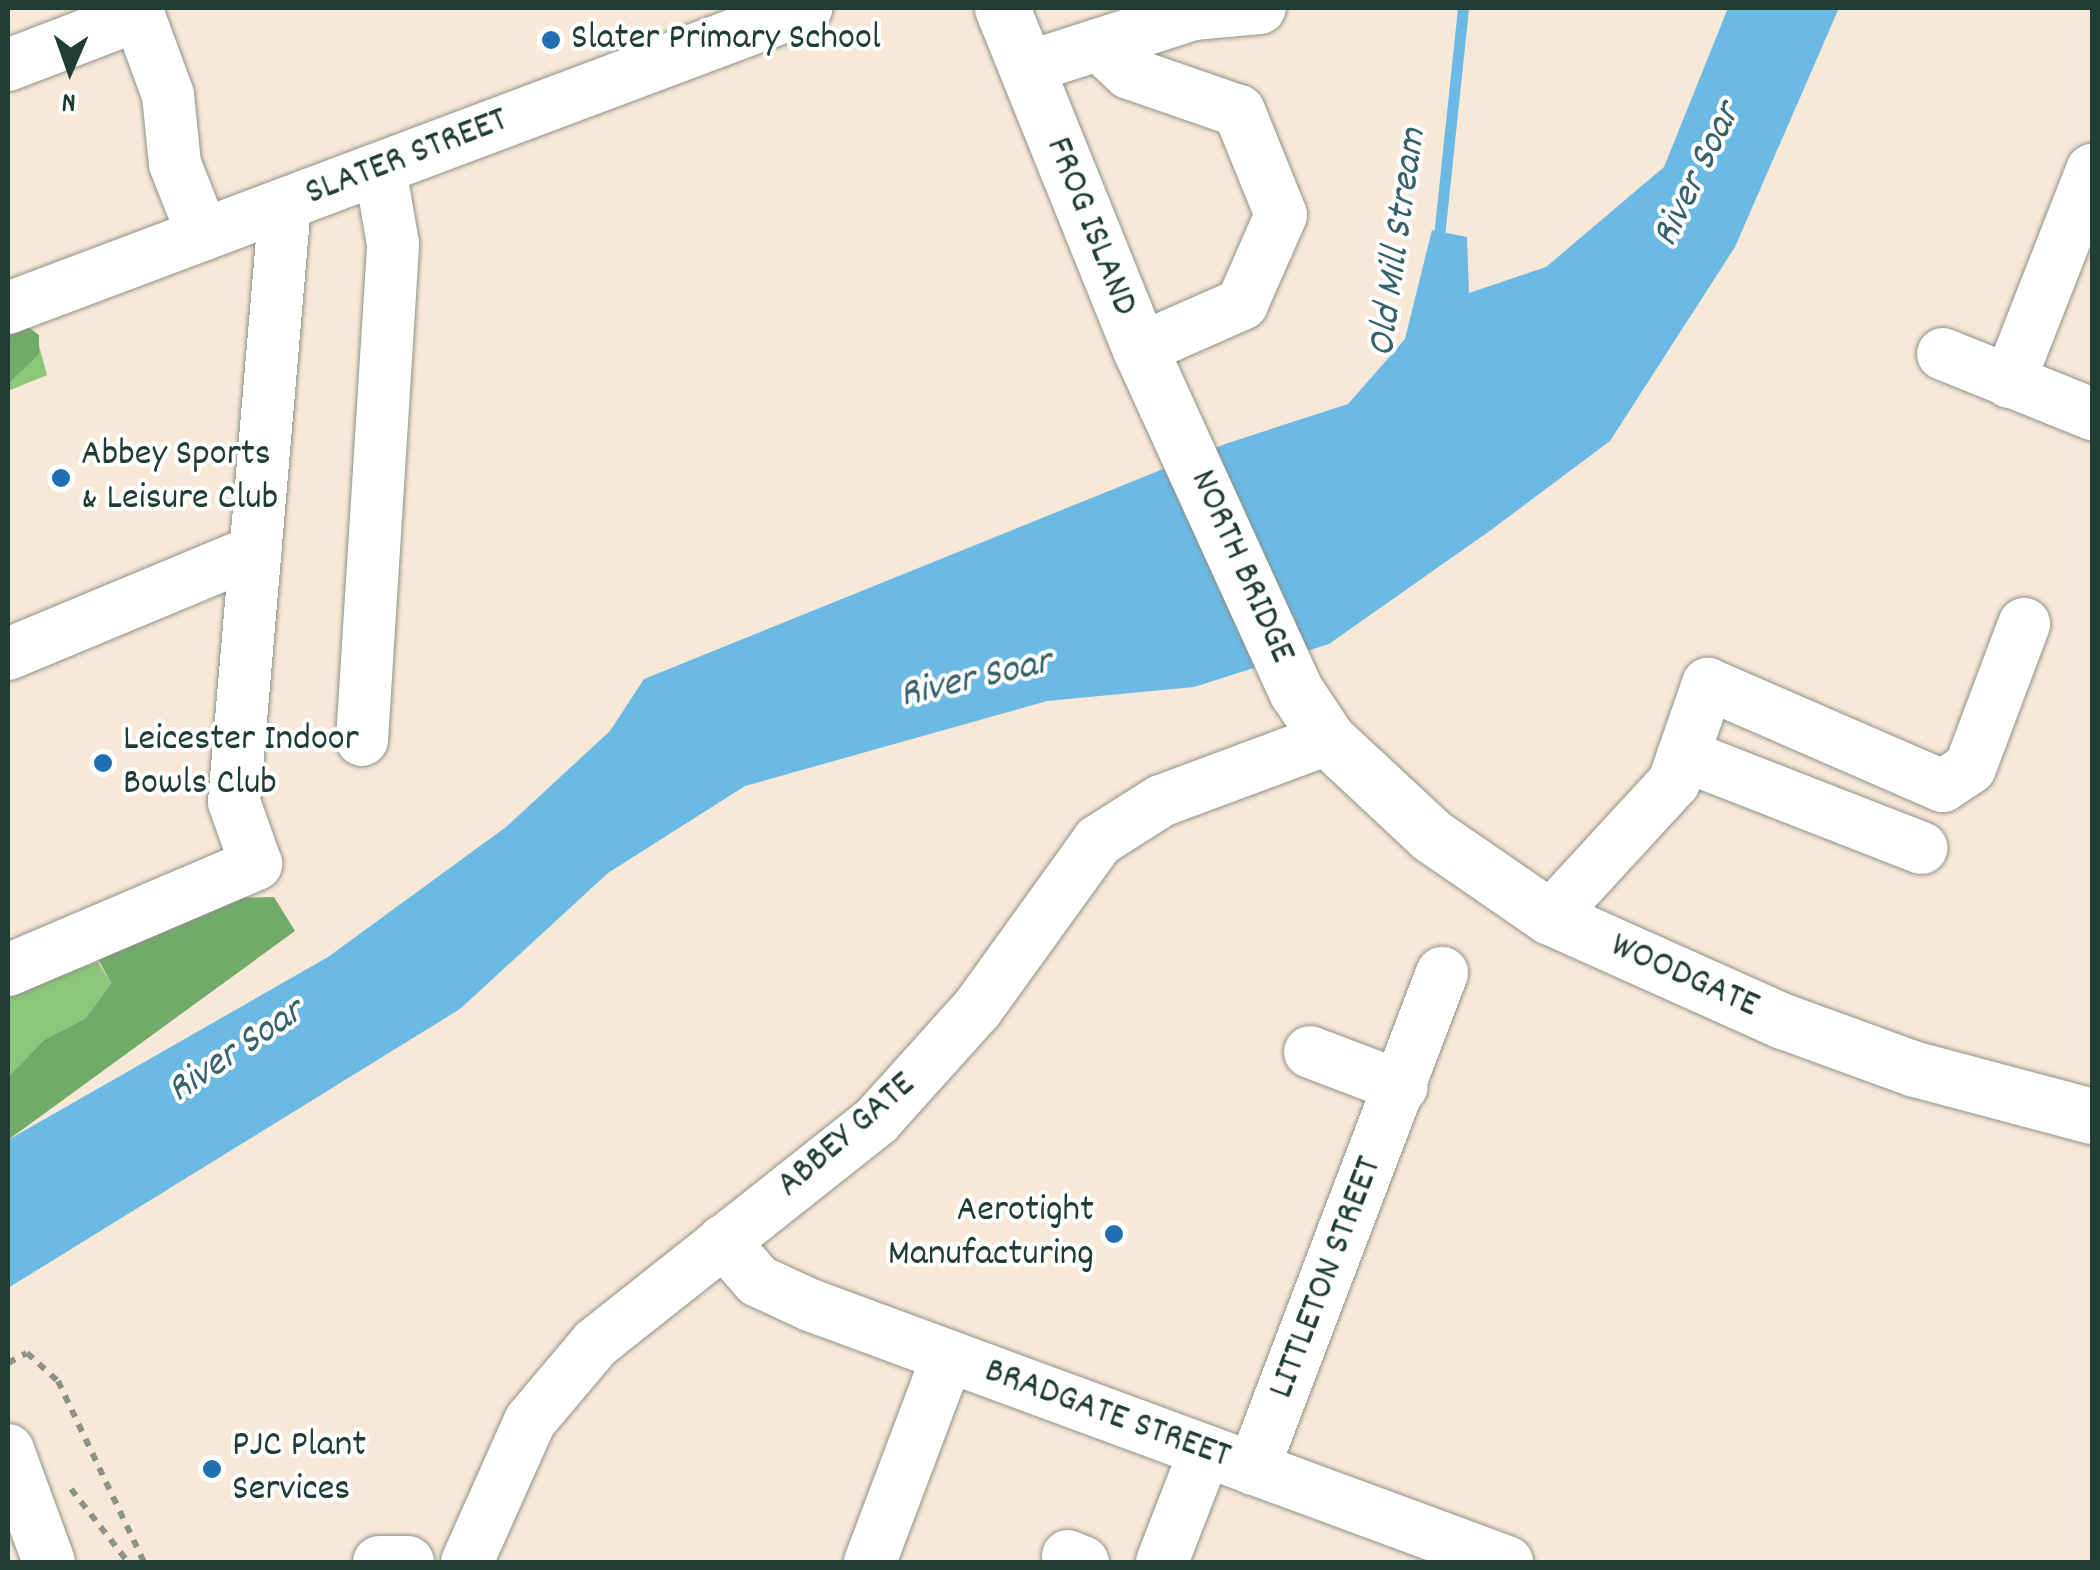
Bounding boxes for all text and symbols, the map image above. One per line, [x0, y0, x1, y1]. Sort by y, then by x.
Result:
place label: Slater Primary School [571, 17, 881, 63]
north arrow [20, 20, 120, 120]
marker: Slater Primary School [540, 29, 562, 51]
text: N [61, 80, 77, 120]
water label: River Soar [1644, 96, 1754, 256]
street label: SLATER STREET [299, 99, 515, 217]
water label: Old Mill Stream [1360, 126, 1440, 360]
street label: FROG ISLAND [1034, 131, 1146, 323]
place label: Abbey Sports & Leisure Club [81, 433, 278, 522]
street label: NORTH BRIDGE [1178, 463, 1304, 671]
marker: Abbey Sports & Leisure Club [50, 467, 72, 489]
water label: River Soar [896, 640, 1056, 722]
place label: Leicester Indoor Bowls Club [123, 718, 359, 808]
marker: Leicester Indoor Bowls Club [92, 752, 114, 774]
street label: WOODGATE [1603, 924, 1765, 1030]
water label: River Soar [160, 990, 314, 1116]
street label: ABBEY GATE [768, 1063, 926, 1209]
street label: LITTLETON STREET [1260, 1151, 1394, 1405]
place label: Aerotight Manufacturing [888, 1189, 1094, 1278]
marker: Aerotight Manufacturing [1103, 1223, 1125, 1245]
street label: BRADGATE STREET [978, 1349, 1236, 1481]
place label: PJC Plant Services [232, 1424, 366, 1514]
marker: PJC Plant Services [201, 1458, 223, 1480]

